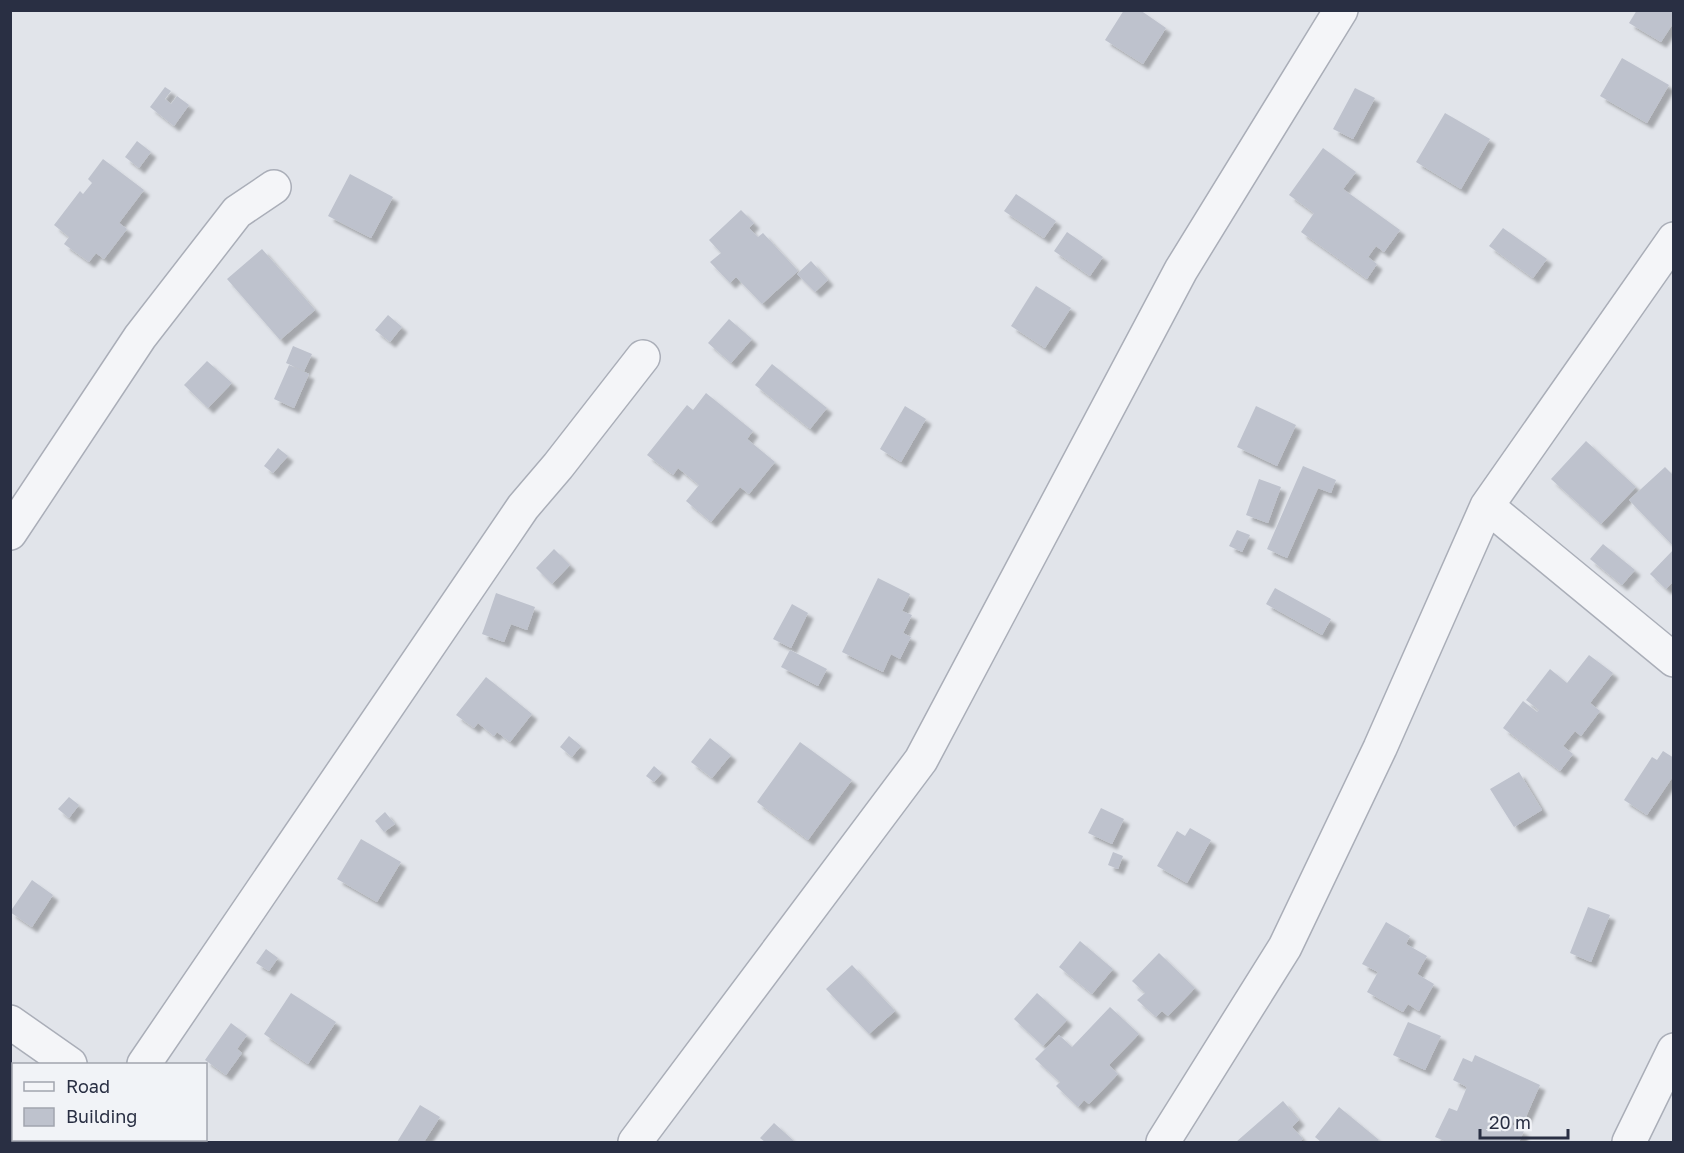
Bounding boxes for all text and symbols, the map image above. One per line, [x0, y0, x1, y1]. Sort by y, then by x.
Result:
legend [12, 1063, 207, 1141]
text: Road [66, 1075, 110, 1097]
scale bar [1480, 1102, 1568, 1140]
text: Building [66, 1105, 137, 1127]
text: 20 m [1489, 1111, 1531, 1133]

